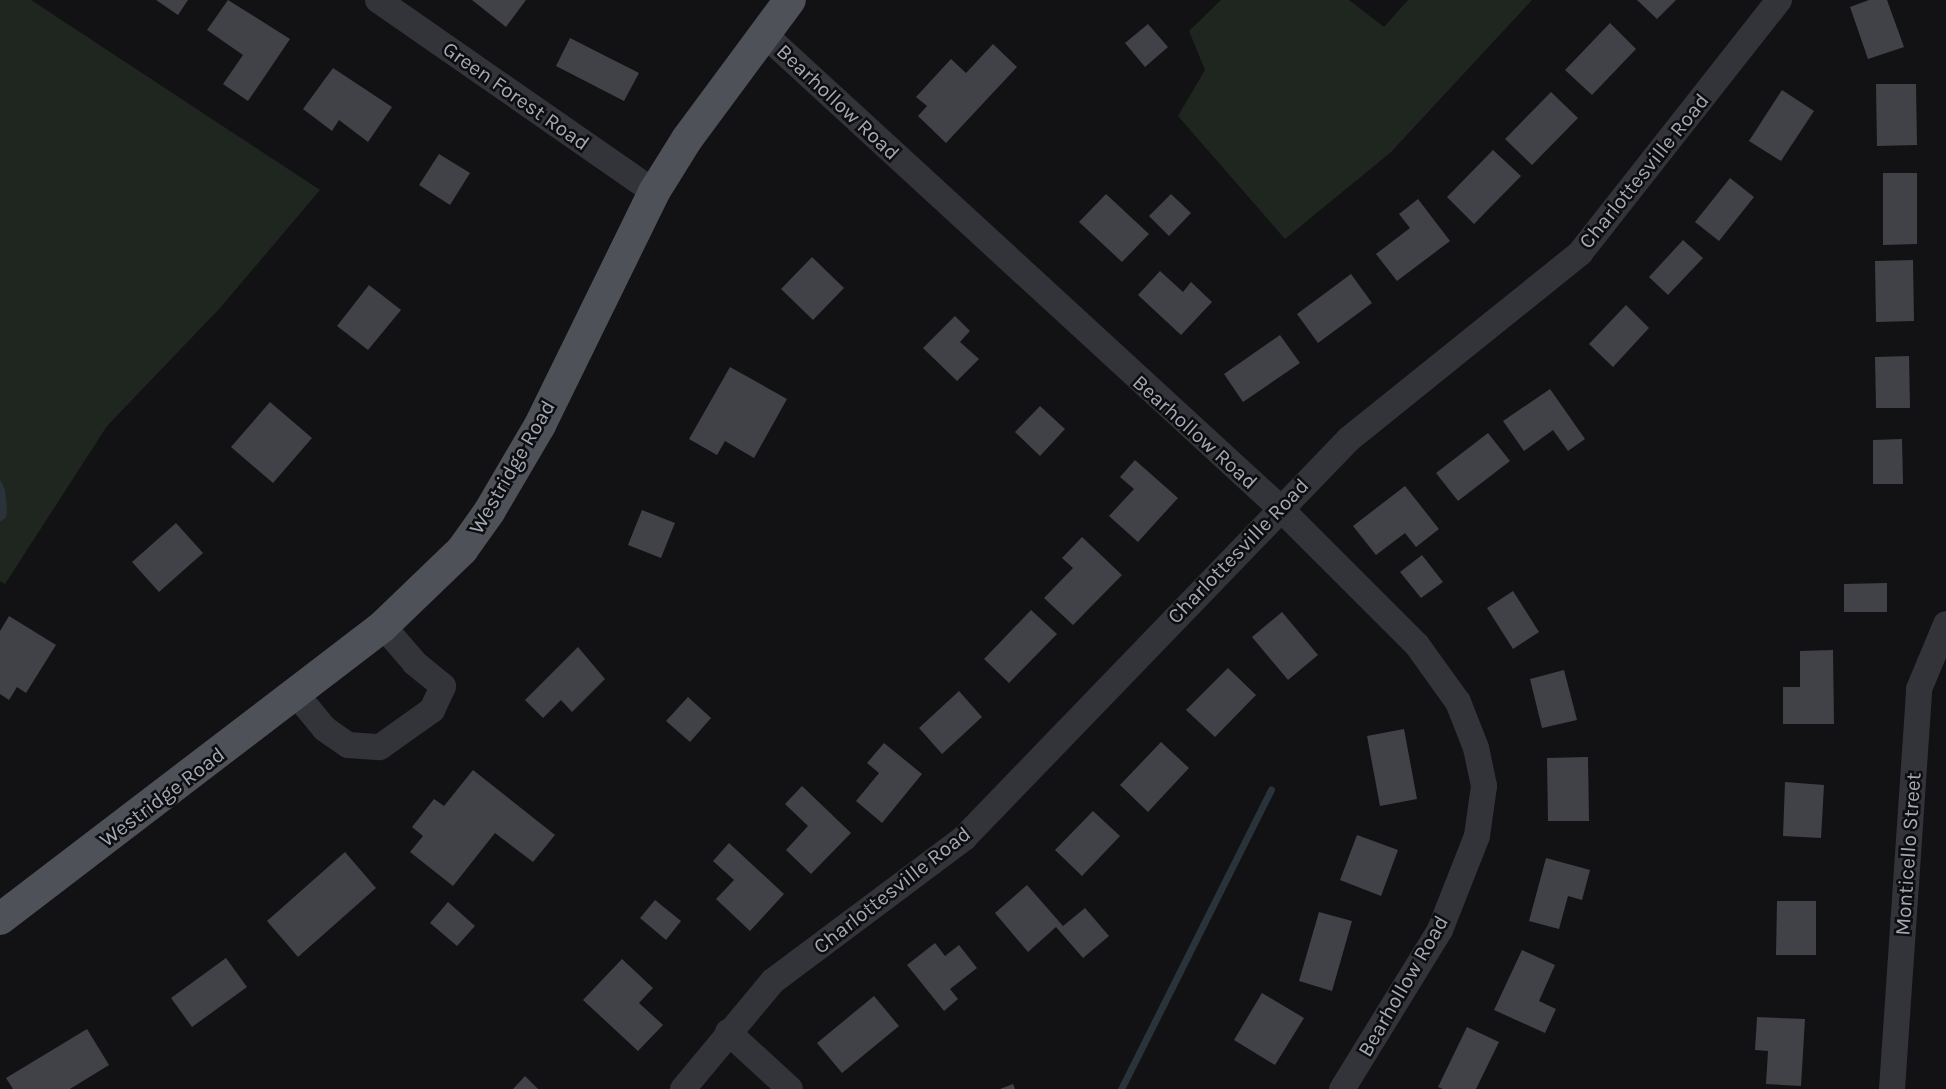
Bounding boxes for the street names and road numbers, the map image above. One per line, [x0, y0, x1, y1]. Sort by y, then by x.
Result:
street label: Green Forest Road [438, 36, 594, 156]
street label: Bearhollow Road [771, 39, 905, 165]
street label: Charlottesville Road [1574, 88, 1714, 254]
street label: Bearhollow Road [1128, 369, 1262, 495]
street label: Westridge Road [464, 396, 560, 538]
street label: Charlottesville Road [1162, 473, 1314, 629]
street label: Westridge Road [94, 742, 230, 852]
street label: Monticello Street [1890, 772, 1926, 936]
street label: Charlottesville Road [808, 821, 976, 959]
street label: Bearhollow Road [1352, 911, 1454, 1061]

